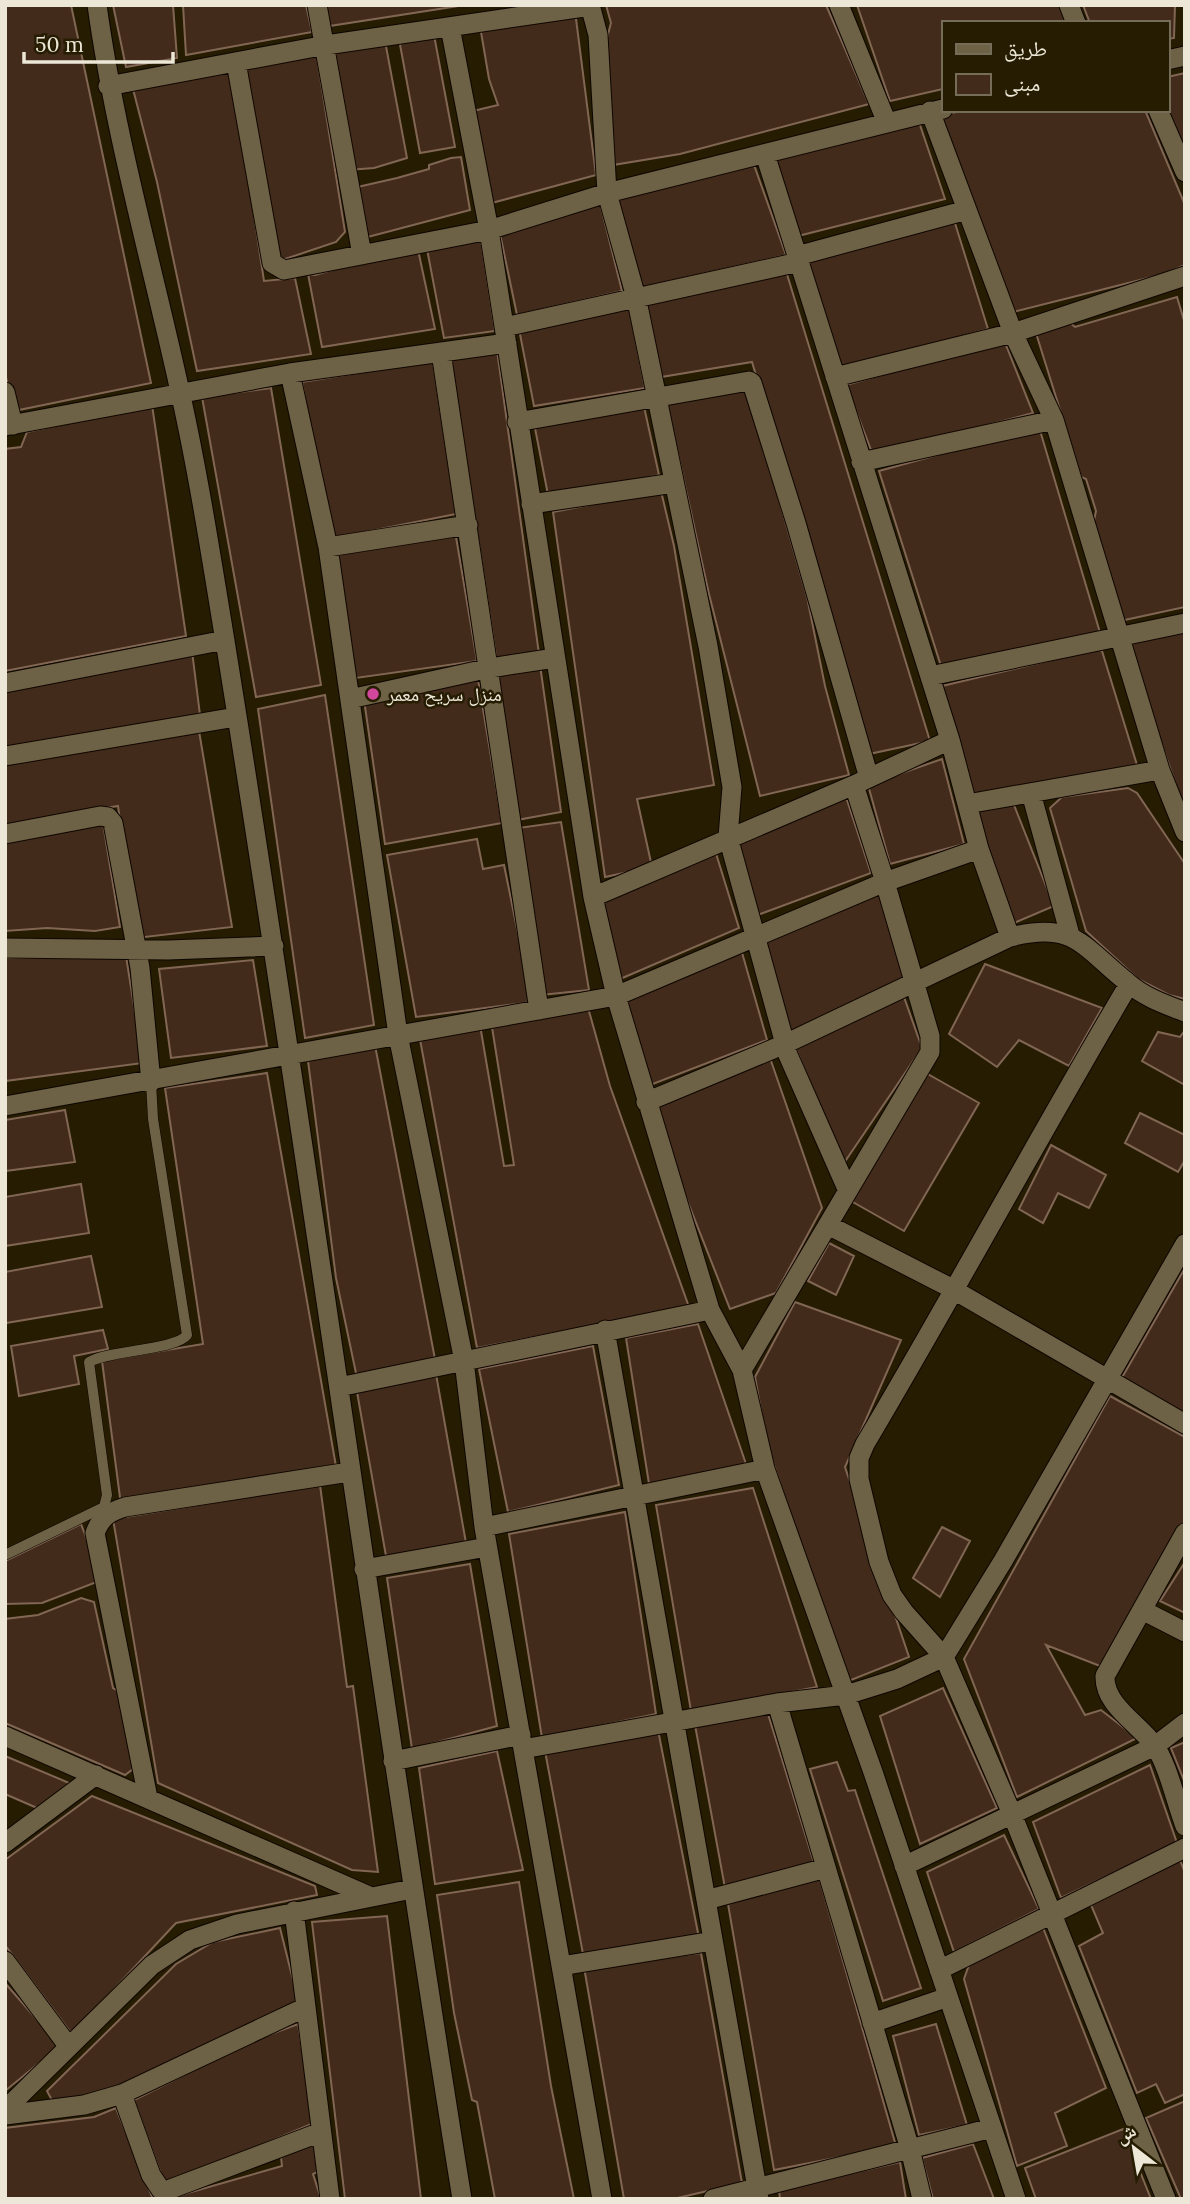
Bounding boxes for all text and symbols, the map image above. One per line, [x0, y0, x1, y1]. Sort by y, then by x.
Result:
scale bar [24, 21, 173, 65]
legend [942, 21, 1169, 112]
text: 50 m [35, 31, 84, 58]
text: طريق [1004, 35, 1047, 62]
text: مبنى [1004, 70, 1040, 97]
place label: منزل سريح معمر [386, 682, 502, 707]
marker: منزل سريح معمر [365, 686, 381, 702]
north arrow [1099, 2113, 1169, 2183]
text: ش [1110, 2118, 1140, 2149]

